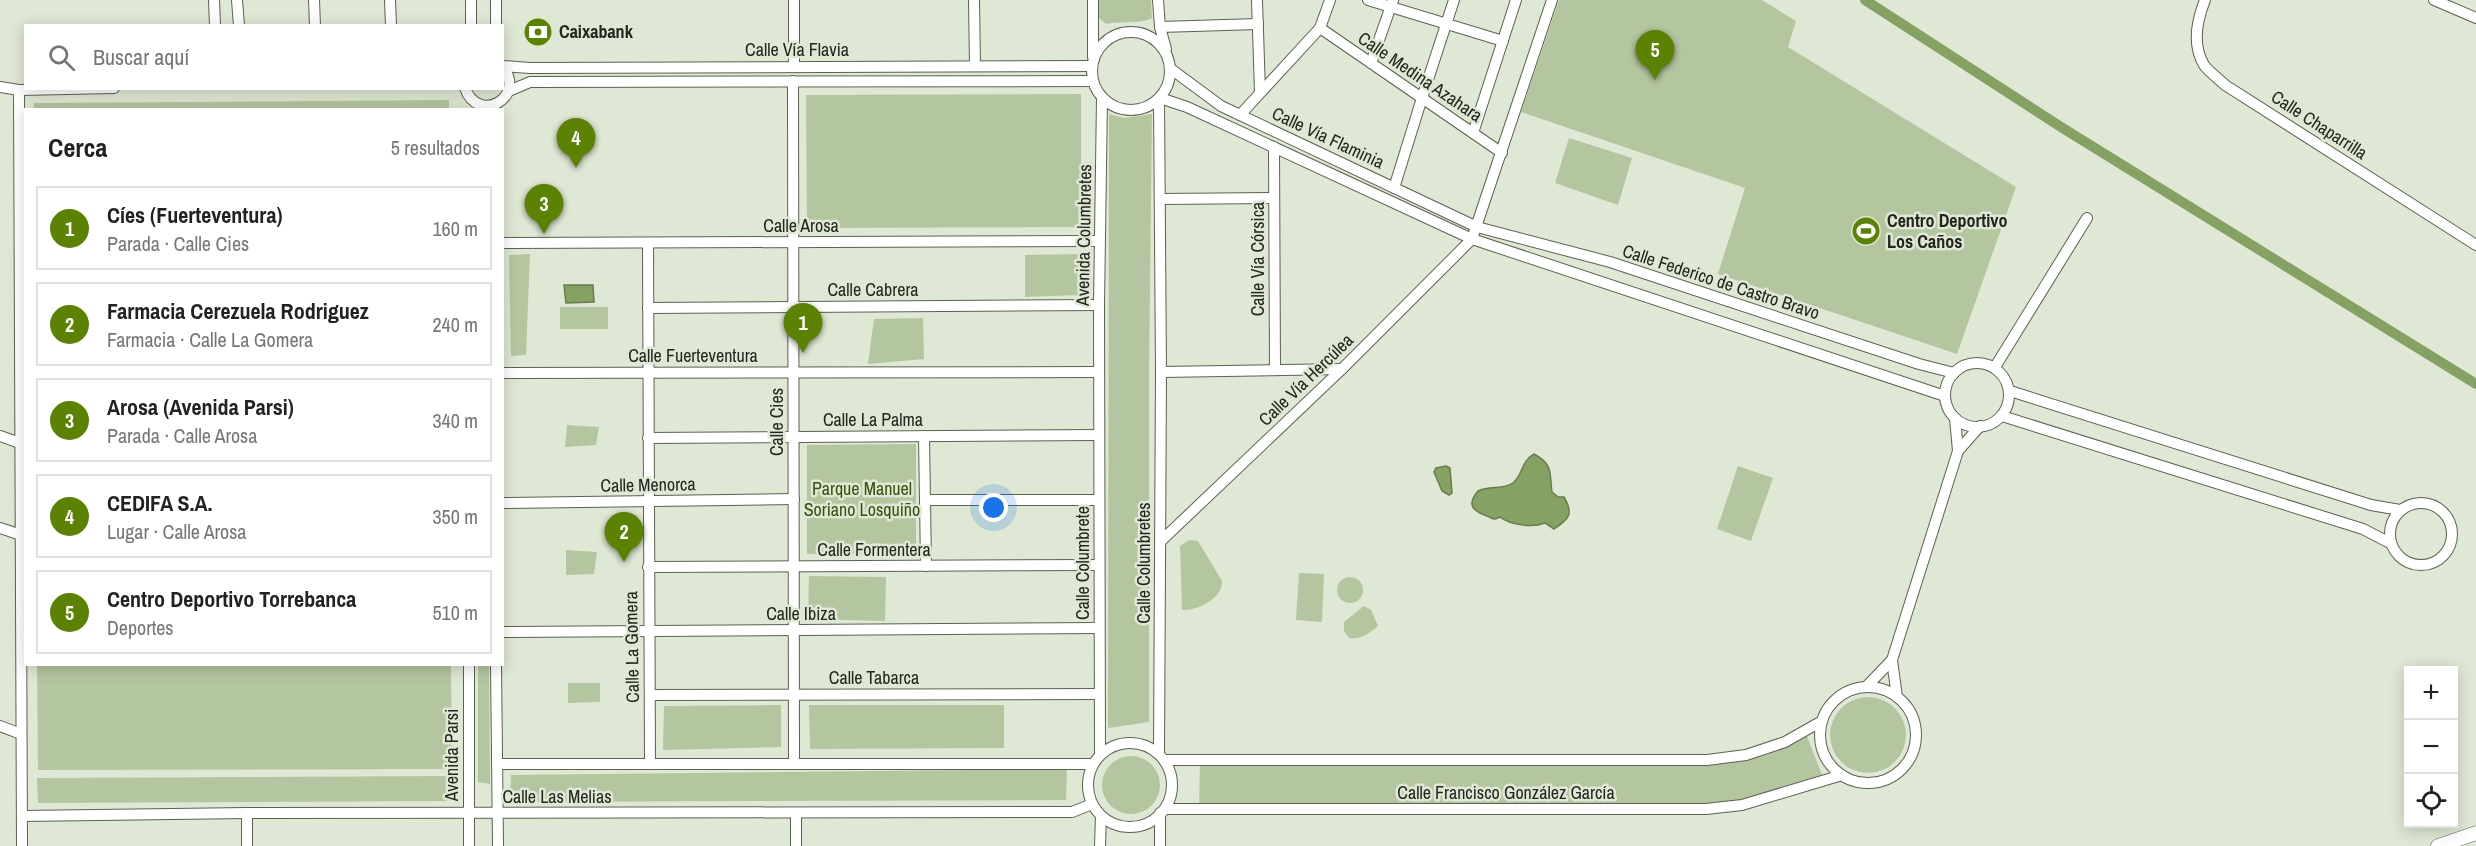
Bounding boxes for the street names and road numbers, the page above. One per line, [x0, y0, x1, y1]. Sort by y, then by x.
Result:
street label: Calle Medina Azahara [1353, 26, 1487, 128]
street label: Calle Vía Flavia [745, 37, 849, 62]
street label: Calle Chaparrilla [2266, 84, 2372, 165]
street label: Calle Vía Flaminia [1268, 101, 1388, 174]
street label: Avenida Columbretes [1070, 164, 1097, 307]
street label: Calle Vía Córsica [1245, 202, 1270, 316]
street label: Calle Arosa [763, 213, 839, 238]
street label: Calle Federico de Castro Bravo [1619, 238, 1823, 325]
street label: Calle Cabrera [827, 277, 919, 302]
street label: Calle Vía Hercúlea [1253, 328, 1359, 431]
street label: Calle Fuerteventura [628, 343, 758, 368]
street label: Calle Cies [764, 388, 789, 456]
street label: Calle La Palma [823, 407, 923, 432]
street label: Calle Menorca [600, 471, 696, 498]
street label: Calle Columbretes [1131, 502, 1156, 624]
street label: Calle Columbrete [1070, 506, 1095, 620]
street label: Calle Formentera [817, 537, 931, 562]
street label: Calle La Gomera [618, 591, 645, 703]
street label: Calle Ibiza [766, 601, 836, 626]
street label: Calle Tabarca [829, 665, 919, 690]
street label: Avenida Parsi [439, 709, 464, 802]
street label: Calle Francisco González García [1397, 780, 1615, 805]
street label: Calle Las Melias [502, 784, 612, 809]

